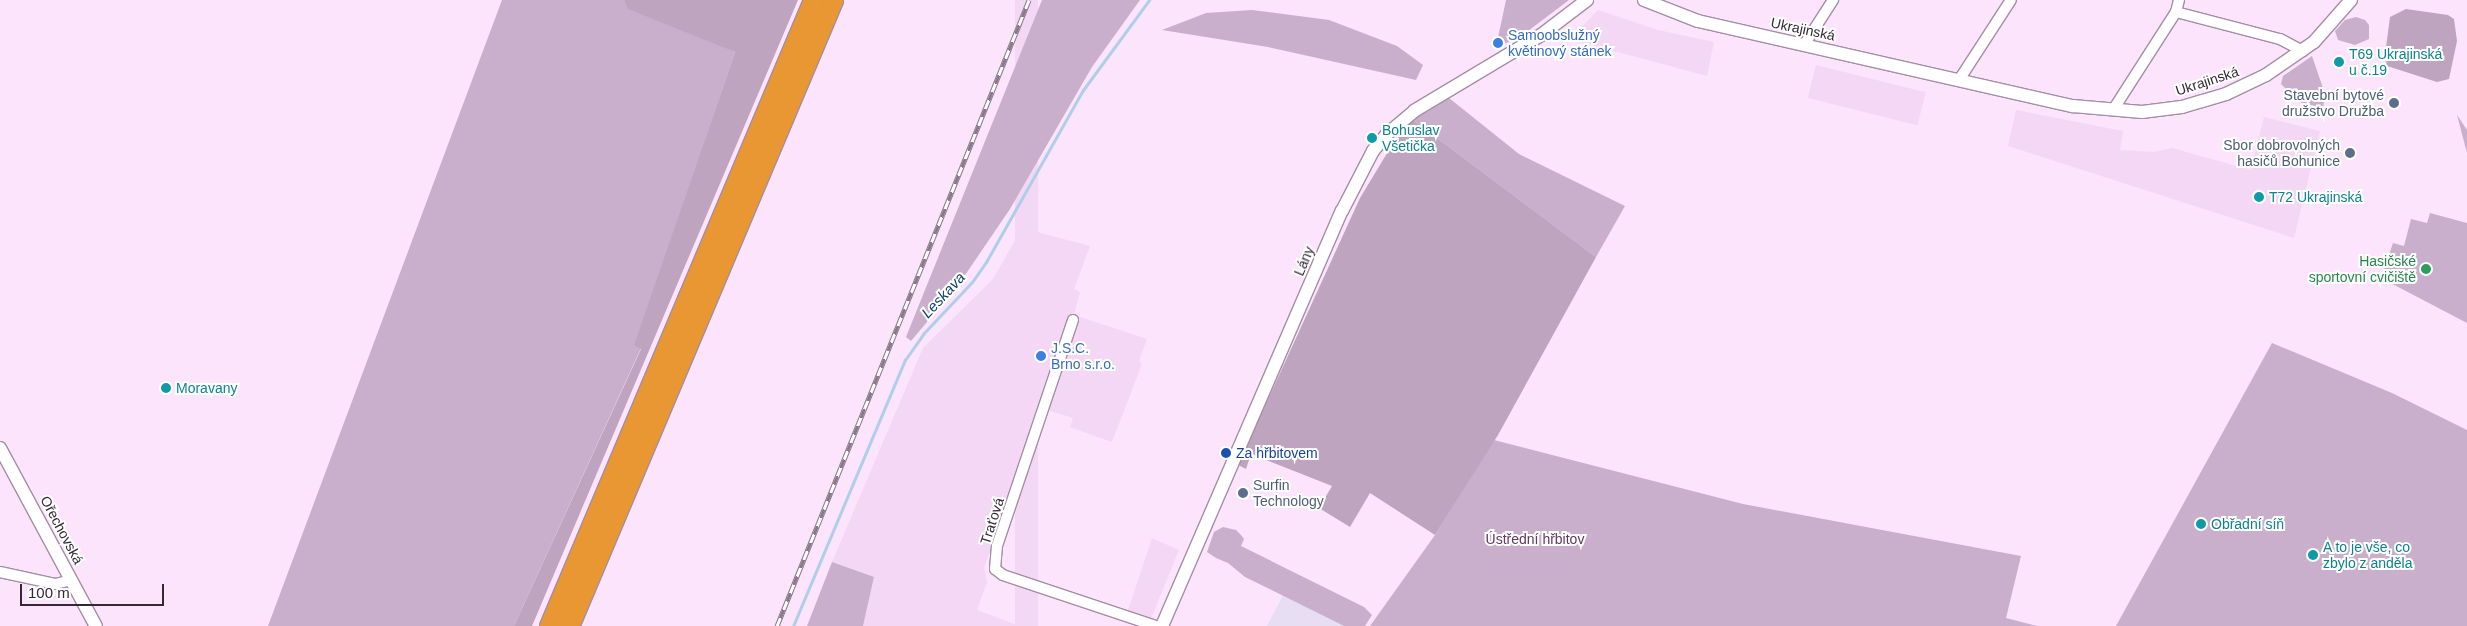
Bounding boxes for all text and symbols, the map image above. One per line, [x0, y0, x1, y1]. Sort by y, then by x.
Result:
street label: Ukrajinská [1769, 14, 1837, 44]
place label: Samoobslužný květinový stánek [1508, 27, 1611, 59]
marker: Samoobslužný květinový stánek [1492, 37, 1504, 49]
place label: T69 Ukrajinská u č.19 [2349, 46, 2442, 78]
marker: T69 Ukrajinská u č.19 [2333, 56, 2345, 68]
street label: Ukrajinská [2173, 63, 2241, 99]
place label: Stavební bytové družstvo Družba [2282, 87, 2384, 120]
marker: Stavební bytové družstvo Družba [2388, 97, 2400, 109]
place label: Bohuslav Všetička [1382, 122, 1440, 154]
marker: Bohuslav Všetička [1366, 132, 1378, 144]
place label: Sbor dobrovolných hasičů Bohunice [2223, 137, 2340, 170]
marker: Sbor dobrovolných hasičů Bohunice [2344, 147, 2356, 159]
place label: T72 Ukrajinská [2269, 189, 2362, 205]
marker: T72 Ukrajinská [2253, 191, 2265, 203]
street label: Lány [1290, 244, 1318, 278]
place label: Hasičské sportovní cvičiště [2309, 253, 2416, 286]
marker: Hasičské sportovní cvičiště [2420, 263, 2432, 275]
water label: Leskava [917, 268, 969, 322]
place label: J.S.C. Brno s.r.o. [1051, 340, 1115, 372]
marker: J.S.C. Brno s.r.o. [1035, 350, 1047, 362]
place label: Moravany [176, 380, 237, 396]
marker: Moravany [160, 382, 172, 394]
place label: Za hřbitovem [1236, 445, 1318, 461]
marker: Za hřbitovem [1220, 447, 1232, 459]
place label: Surfin Technology [1253, 477, 1324, 510]
marker: Surfin Technology [1237, 487, 1249, 499]
street label: Ořechovská [37, 493, 87, 567]
street label: Traťová [977, 495, 1007, 547]
place label: Obřadní síň [2211, 516, 2284, 532]
marker: Obřadní síň [2195, 518, 2207, 530]
park label: Ústřední hřbitov [1486, 531, 1584, 547]
place label: A to je vše, co zbylo z anděla [2323, 539, 2413, 572]
marker: A to je vše, co zbylo z anděla [2307, 549, 2319, 561]
scale bar [22, 574, 166, 606]
text: 100 m [28, 584, 70, 601]

